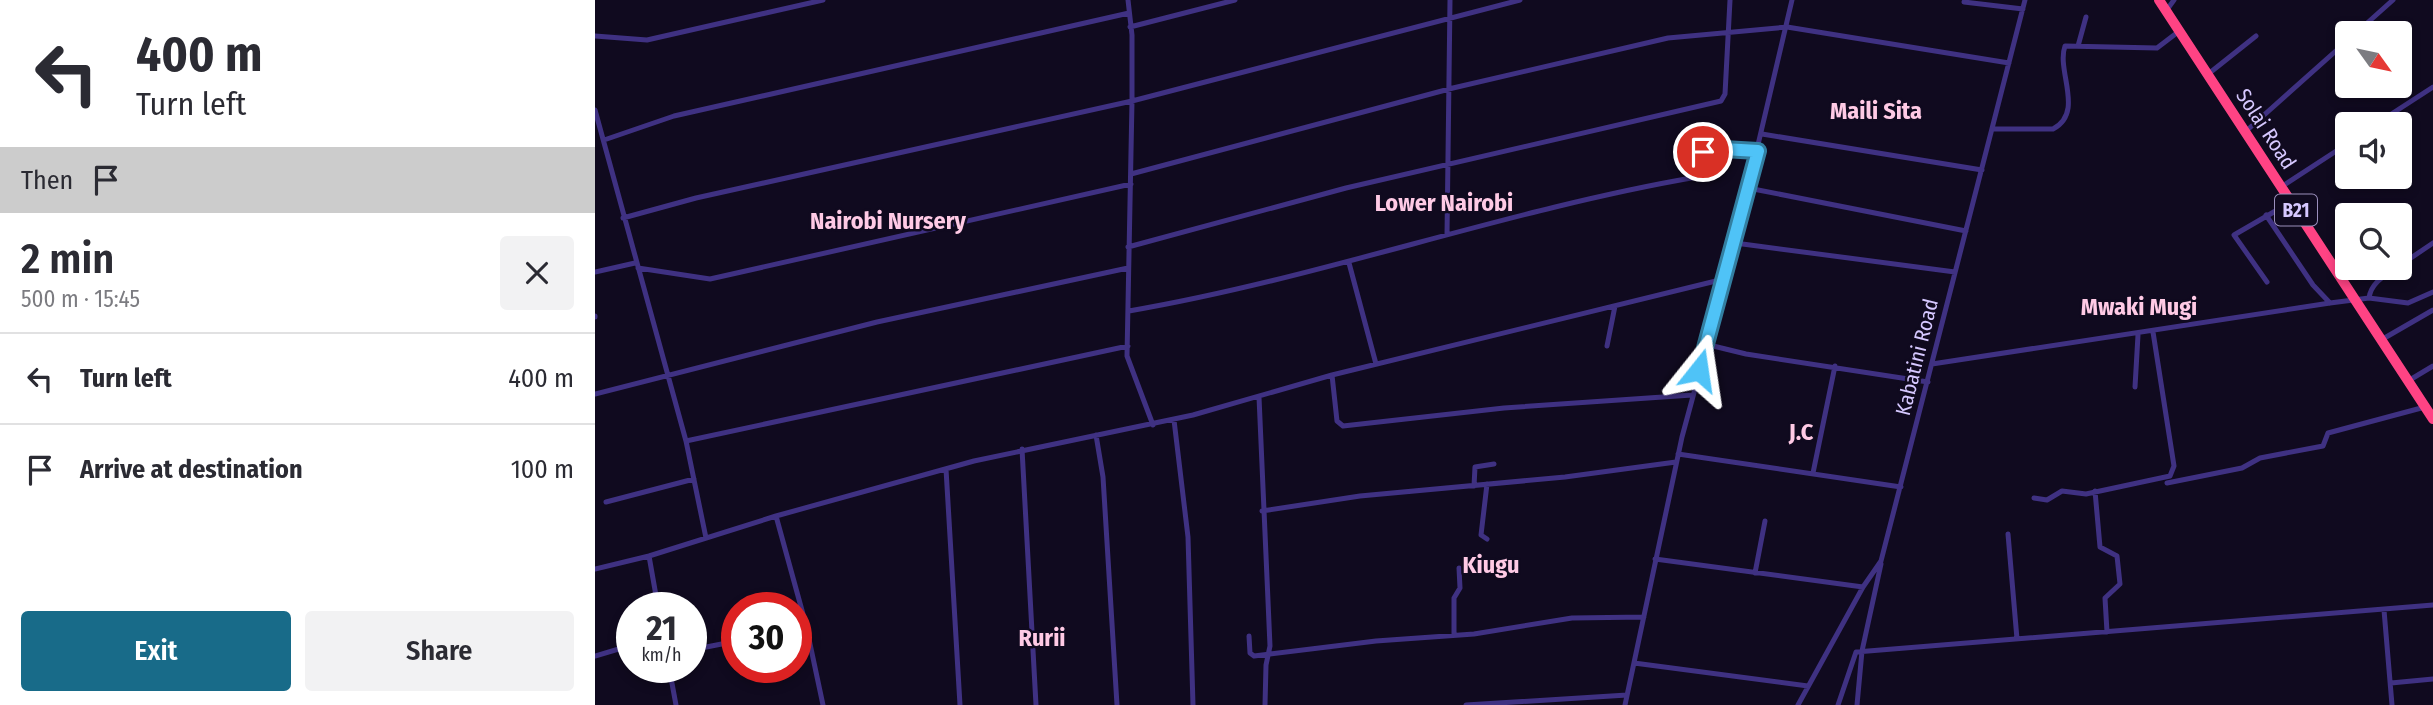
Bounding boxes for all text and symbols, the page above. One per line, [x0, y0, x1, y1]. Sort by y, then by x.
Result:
north arrow [2335, 21, 2411, 98]
map controls [2335, 21, 2412, 280]
text: 400 m [136, 25, 262, 84]
icon: left [21, 28, 112, 119]
street label: Solai Road [2230, 84, 2302, 174]
text: Turn left [136, 85, 246, 123]
district label: Maili Sita [1830, 97, 1922, 125]
button: sound [2335, 112, 2412, 189]
pin [1673, 122, 1733, 182]
icon: arrive [1684, 133, 1722, 171]
icon: arrive [87, 161, 125, 199]
text: Then [21, 165, 73, 196]
district label: Lower Nairobi [1375, 189, 1513, 217]
road number: B21 [2275, 194, 2317, 226]
button: search [2335, 203, 2412, 280]
district label: Nairobi Nursery [810, 207, 967, 235]
text: 2 min [21, 234, 114, 284]
button: close [500, 236, 574, 310]
text: 500 m · 15:45 [21, 285, 140, 313]
district label: Mwaki Mugi [2081, 293, 2197, 321]
street label: Kabatini Road [1890, 296, 1944, 418]
position arrow [1662, 333, 1736, 407]
icon: left [21, 360, 59, 398]
text: Turn left [80, 363, 172, 394]
text: 400 m [508, 363, 574, 394]
district label: J.C [1788, 418, 1814, 446]
icon: arrive [21, 451, 59, 489]
text: Arrive at destination [80, 454, 303, 485]
text: 100 m [511, 454, 574, 485]
district label: Kiugu [1463, 551, 1519, 579]
speed limit sign: 30 [721, 592, 812, 683]
text: 21 [646, 607, 677, 649]
button: Exit [21, 611, 291, 691]
button: Share [305, 611, 574, 691]
district label: Rurii [1018, 624, 1066, 652]
text: km/h [641, 644, 682, 666]

